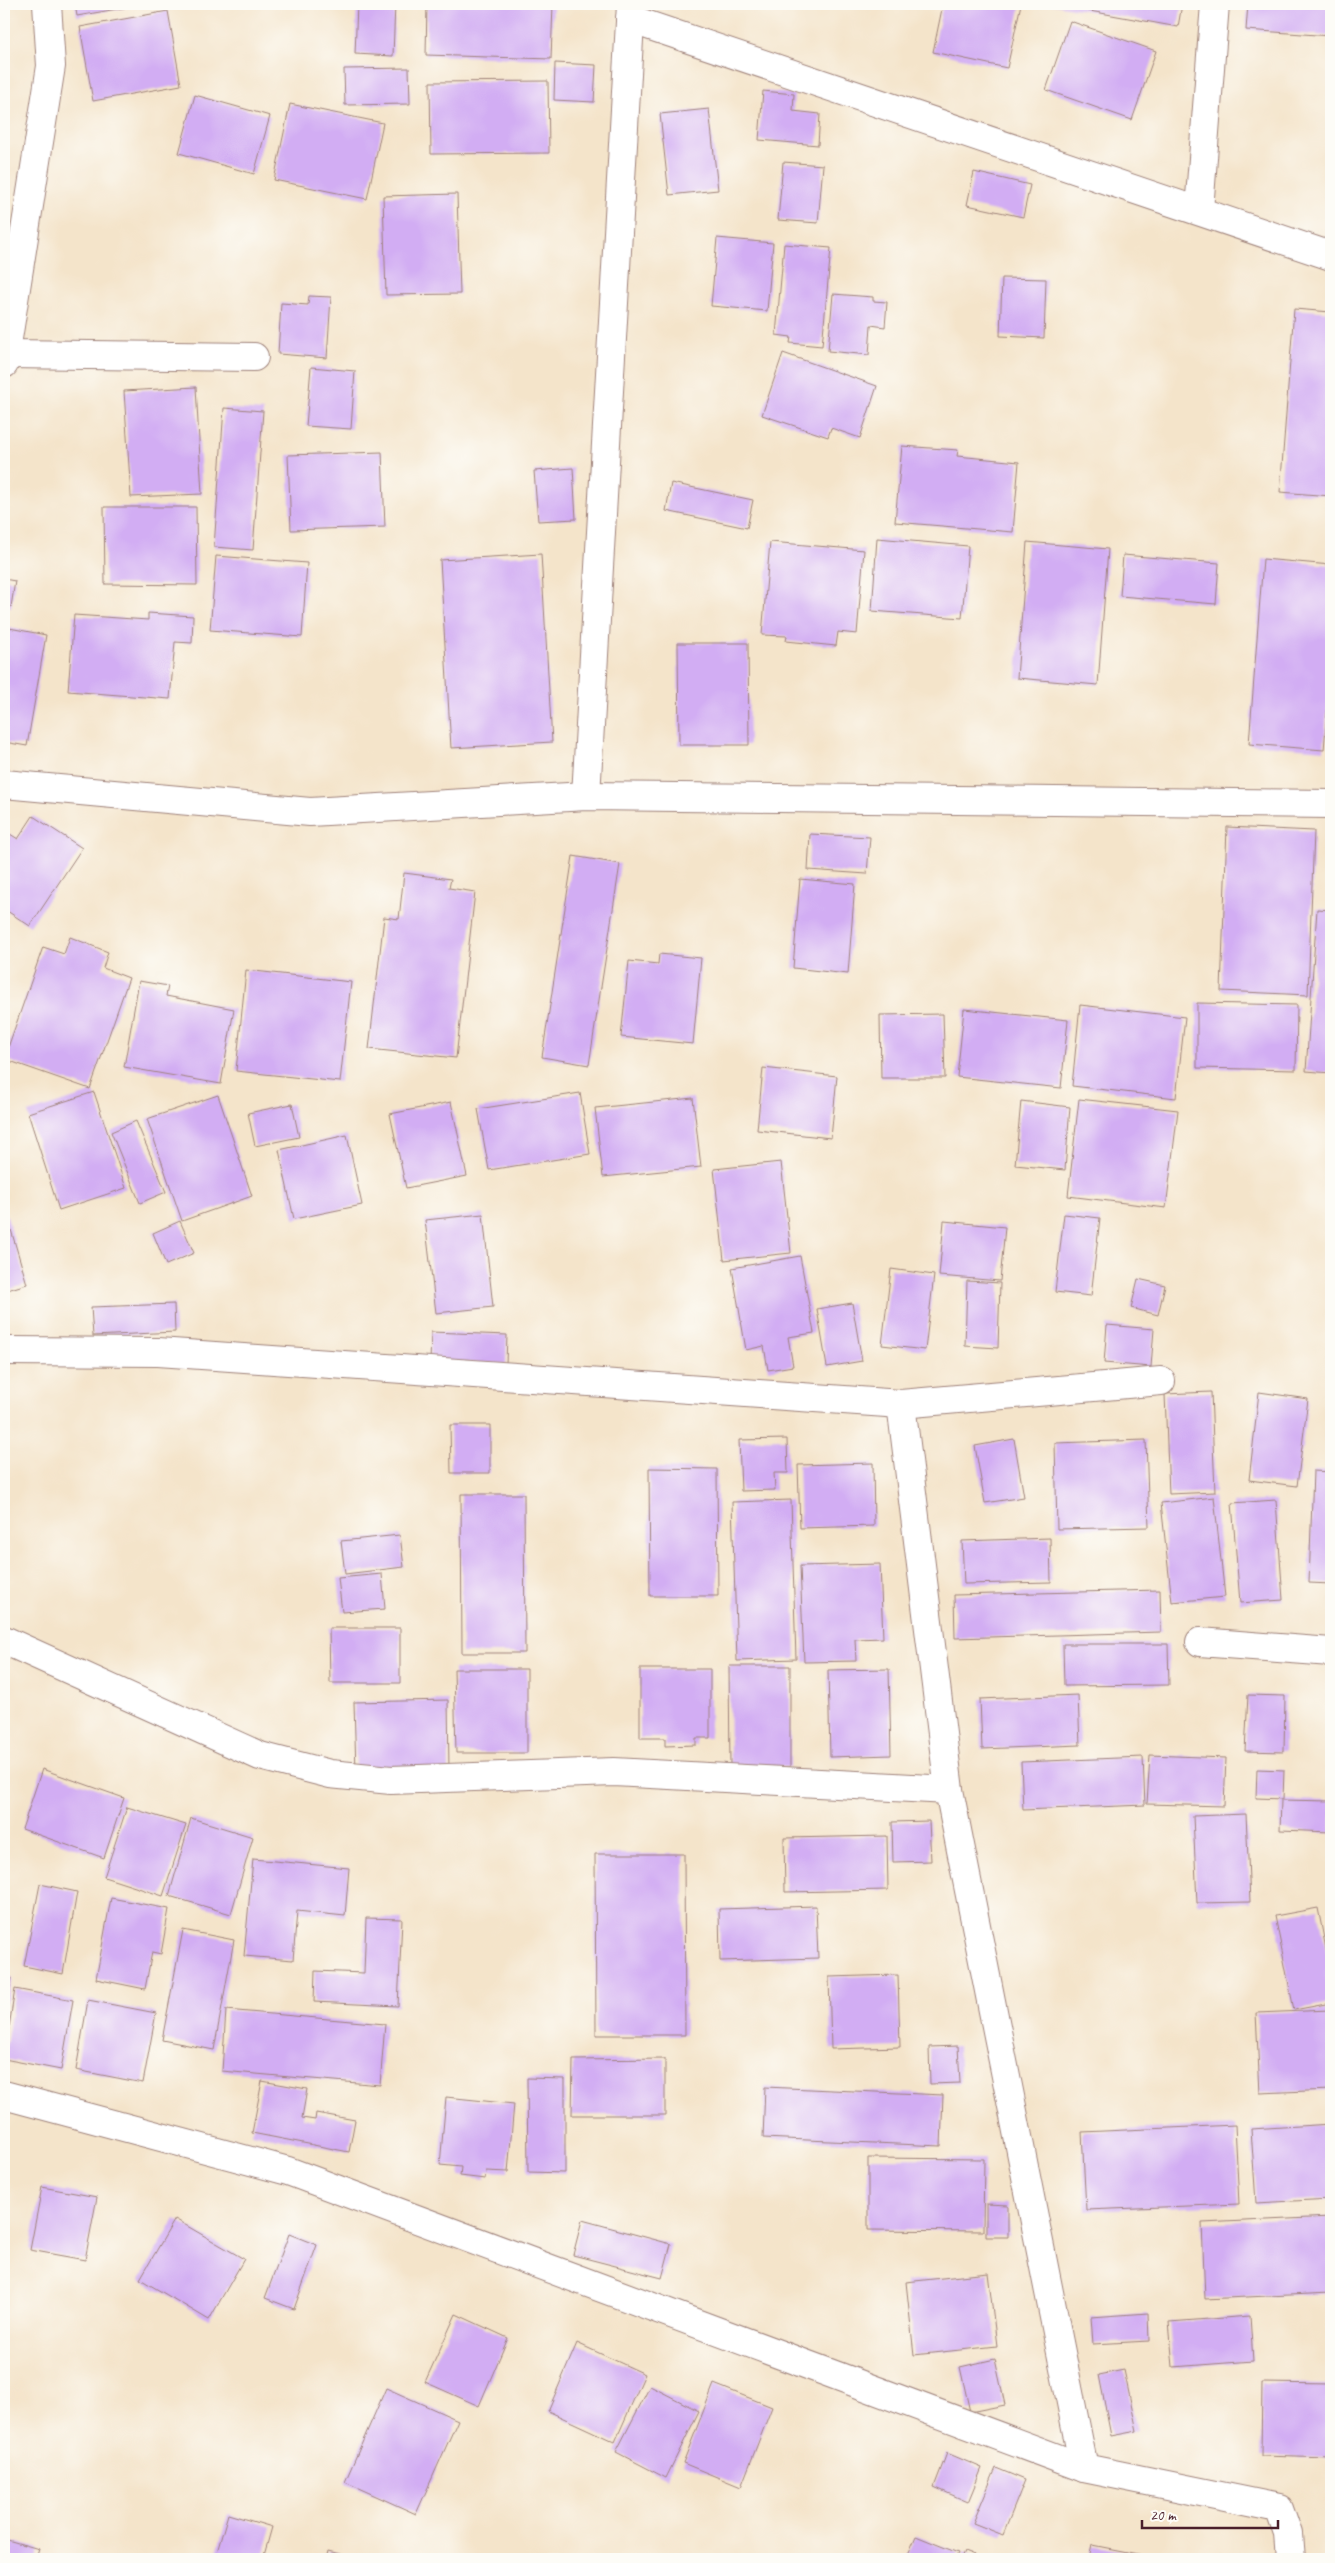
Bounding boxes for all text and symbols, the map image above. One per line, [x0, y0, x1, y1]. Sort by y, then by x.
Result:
scale bar [1142, 2498, 1279, 2530]
text: 20 m [1150, 2506, 1177, 2525]

